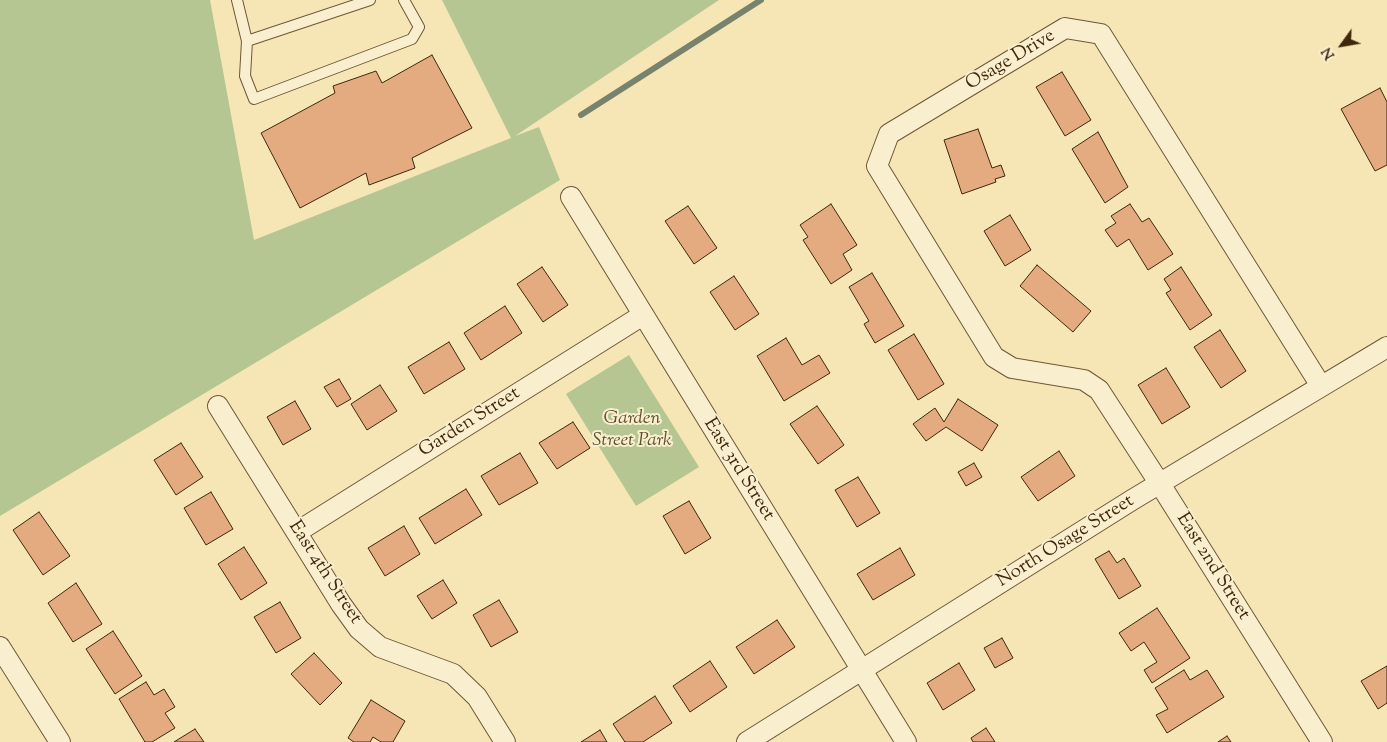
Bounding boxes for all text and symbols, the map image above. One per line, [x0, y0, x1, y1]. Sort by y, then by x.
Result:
north arrow [1317, 20, 1367, 70]
street label: Osage Drive [962, 25, 1060, 97]
text: N [1318, 43, 1341, 63]
street label: Garden Street [415, 383, 525, 463]
park label: Garden Street Park [592, 409, 672, 453]
street label: East 3rd Street [697, 414, 779, 526]
street label: North Osage Street [993, 491, 1139, 593]
street label: East 2nd Street [1170, 509, 1254, 625]
street label: East 4th Street [282, 517, 366, 629]

